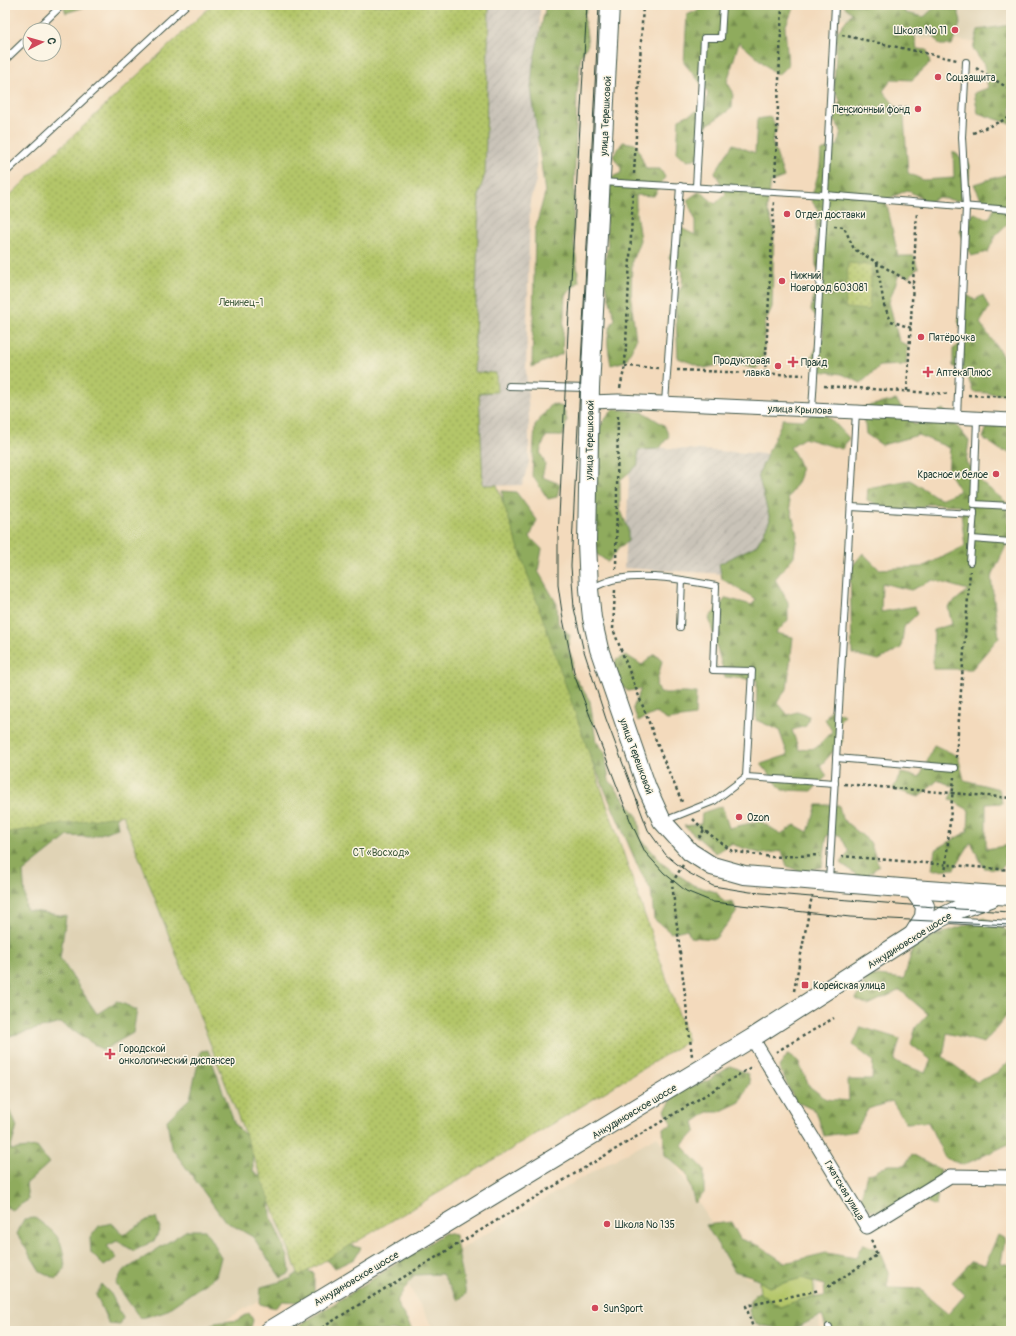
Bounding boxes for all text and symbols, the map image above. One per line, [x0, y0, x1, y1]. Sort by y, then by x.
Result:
north arrow [22, 22, 62, 62]
place label: Школа № 11 [894, 25, 947, 37]
marker: Школа № 11 [950, 25, 960, 35]
text: С [45, 37, 58, 45]
marker: Соцзащита [933, 72, 943, 82]
place label: Соцзащита [946, 72, 996, 84]
street label: улица Терешковой [598, 76, 614, 157]
place label: Пенсионный фонд [832, 104, 910, 116]
marker: Пенсионный фонд [913, 104, 923, 114]
marker: Отдел доставки [782, 209, 792, 219]
place label: Отдел доставки [795, 209, 866, 221]
place label: Нижний Новгород 603081 [790, 270, 868, 294]
marker: Нижний Новгород 603081 [777, 276, 787, 286]
park label: Ленинец-1 [218, 297, 263, 309]
marker: Пятёрочка [916, 332, 926, 342]
place label: Пятёрочка [929, 332, 975, 344]
place label: Продуктовая лавка [714, 355, 770, 379]
marker: Прайд [788, 357, 798, 367]
place label: Прайд [801, 357, 827, 369]
marker: Продуктовая лавка [773, 361, 783, 371]
marker: АптекаПлюс [923, 367, 933, 377]
place label: АптекаПлюс [936, 367, 991, 379]
street label: улица Терешковой [583, 400, 597, 481]
street label: улица Крылова [767, 403, 833, 417]
place label: Красное и белое [917, 469, 988, 481]
marker: Красное и белое [991, 469, 1001, 479]
street label: улица Терешковой [616, 716, 655, 796]
marker: Ozon [734, 812, 744, 822]
place label: Ozon [747, 812, 770, 824]
park label: СТ «Восход» [353, 847, 409, 859]
street label: Анкудиновское шоссе [865, 910, 954, 972]
marker: Корейская улица [800, 980, 810, 990]
place label: Корейская улица [813, 980, 886, 992]
place label: Городской онкологический диспансер [119, 1043, 235, 1067]
marker: Городской онкологический диспансер [104, 1048, 116, 1060]
street label: Анкудиновское шоссе [590, 1082, 679, 1142]
street label: Гжатская улица [822, 1158, 867, 1223]
marker: Школа № 135 [602, 1219, 612, 1229]
place label: Школа № 135 [615, 1219, 675, 1231]
street label: Анкудиновское шоссе [312, 1249, 401, 1309]
marker: SunSport [590, 1303, 600, 1313]
place label: SunSport [603, 1303, 644, 1315]

